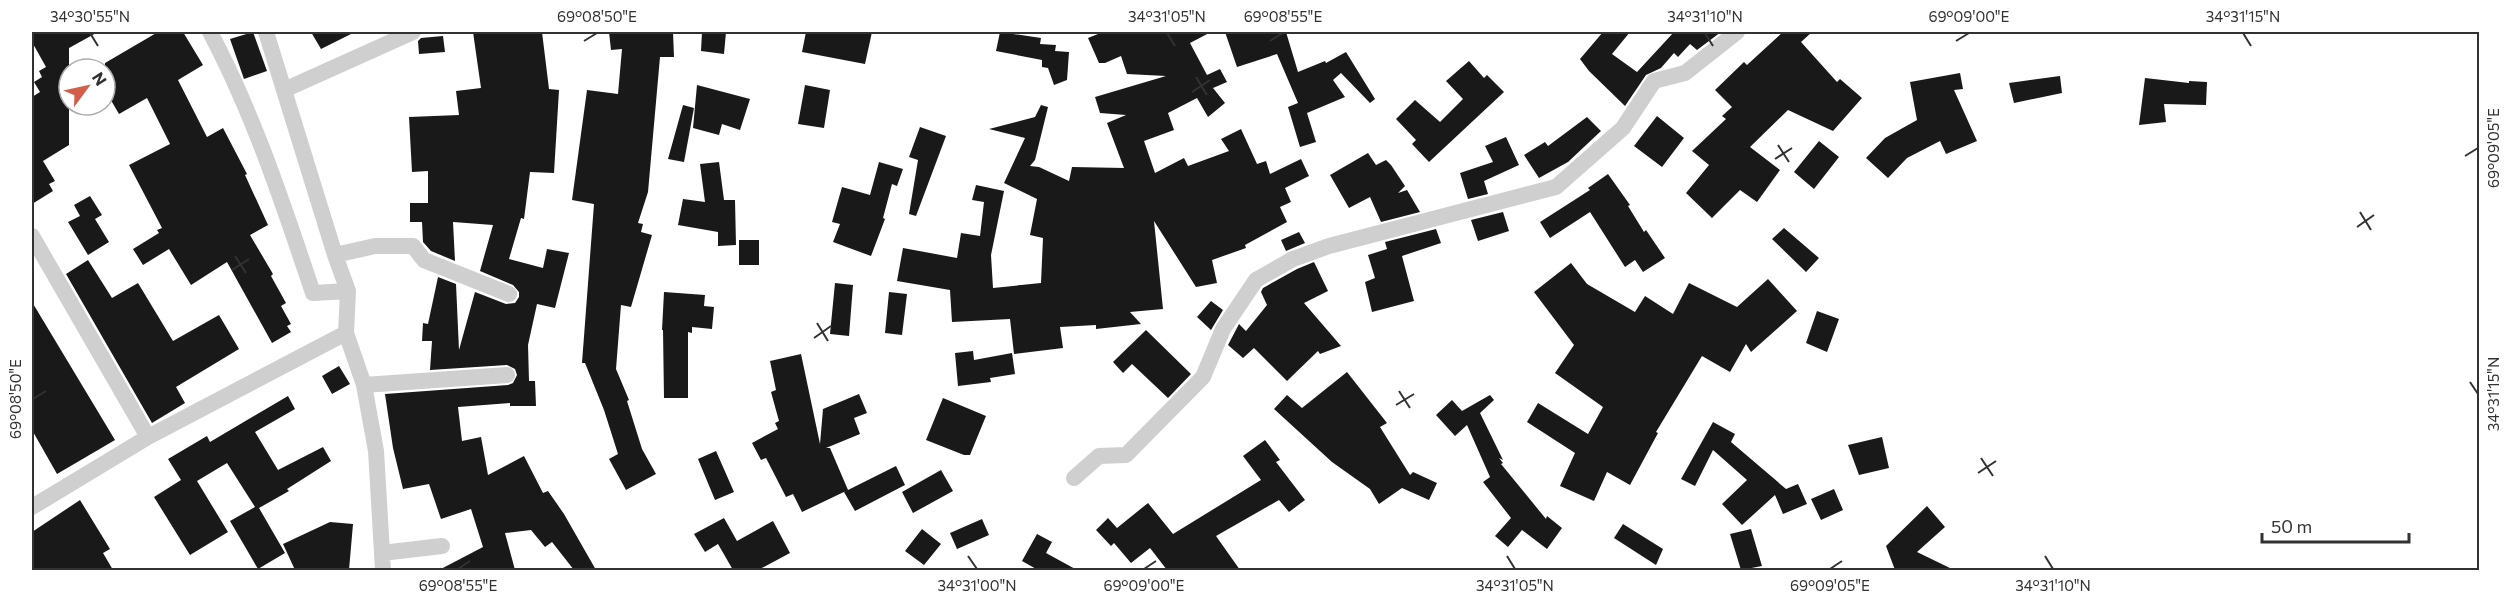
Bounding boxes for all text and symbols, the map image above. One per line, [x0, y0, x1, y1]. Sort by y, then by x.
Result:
text: 34°30'55"N [50, 7, 130, 25]
text: 69°08'50"E [557, 7, 637, 25]
text: 34°31'05"N [1128, 7, 1206, 25]
text: 69°08'55"E [1244, 7, 1322, 25]
text: 34°31'10"N [1667, 7, 1743, 25]
text: 69°09'00"E [1928, 7, 2010, 25]
text: 34°31'15"N [2206, 7, 2280, 25]
north arrow [57, 57, 117, 117]
text: N [89, 68, 111, 89]
text: 69°09'05"E [2484, 108, 2502, 188]
text: 34°31'15"N [2484, 357, 2502, 431]
text: 69°08'50"E [6, 359, 24, 439]
scale bar [2262, 506, 2409, 544]
text: 50 m [2271, 515, 2312, 537]
text: 69°08'55"E [419, 576, 497, 594]
text: 34°31'00"N [937, 576, 1017, 594]
text: 69°09'00"E [1103, 576, 1185, 594]
text: 34°31'05"N [1476, 576, 1554, 594]
text: 69°09'05"E [1790, 576, 1870, 594]
text: 34°31'10"N [2015, 576, 2091, 594]

